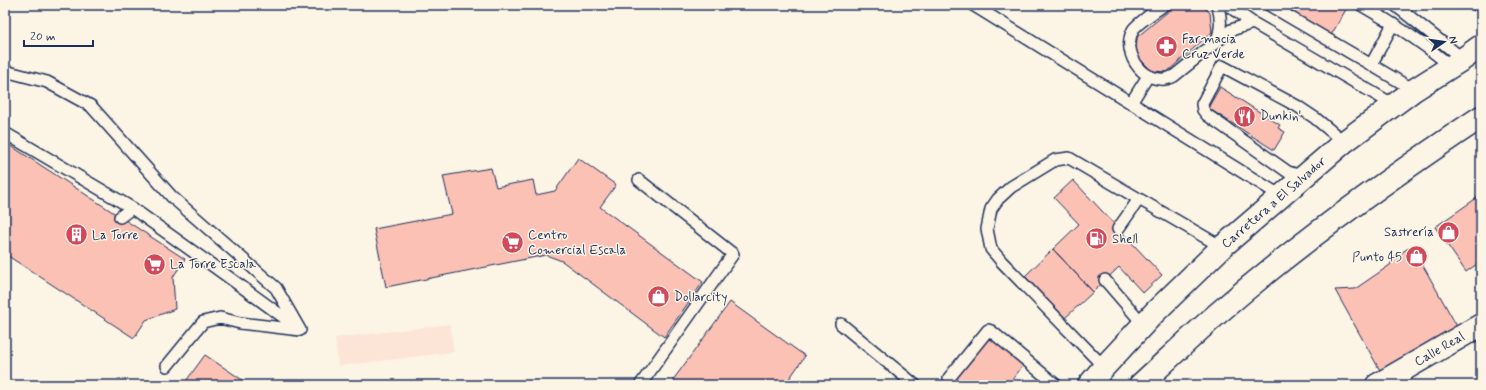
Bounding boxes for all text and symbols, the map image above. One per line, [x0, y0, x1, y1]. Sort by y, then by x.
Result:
scale bar [24, 22, 93, 48]
north arrow [1424, 22, 1464, 62]
text: 20 m [30, 29, 56, 45]
place label: Farmacia Cruz Verde [1182, 31, 1245, 63]
pharmacy icon: Farmacia Cruz Verde [1154, 33, 1180, 59]
text: N [1445, 35, 1460, 45]
restaurant icon: Dunkin' [1231, 103, 1257, 129]
place label: Dunkin' [1260, 108, 1301, 125]
street label: Carretera a El Salvador [1218, 152, 1330, 252]
shop icon: Sastrería [1436, 219, 1462, 245]
building icon: La Torre [64, 222, 90, 248]
place label: Sastrería [1384, 224, 1434, 241]
fuel station icon: Shell [1083, 226, 1109, 252]
place label: La Torre [92, 227, 139, 244]
place label: Centro Comercial Escala [528, 227, 627, 259]
supermarket icon: Centro Comercial Escala [499, 229, 525, 255]
place label: Shell [1112, 231, 1138, 248]
shop icon: Punto 45 [1404, 244, 1430, 270]
place label: Punto 45 [1352, 249, 1402, 266]
supermarket icon: La Torre Escala [141, 251, 167, 277]
place label: La Torre Escala [170, 256, 256, 273]
shop icon: Dollarcity [645, 284, 671, 310]
place label: Dollarcity [674, 289, 727, 306]
street label: Calle Real [1411, 328, 1467, 370]

